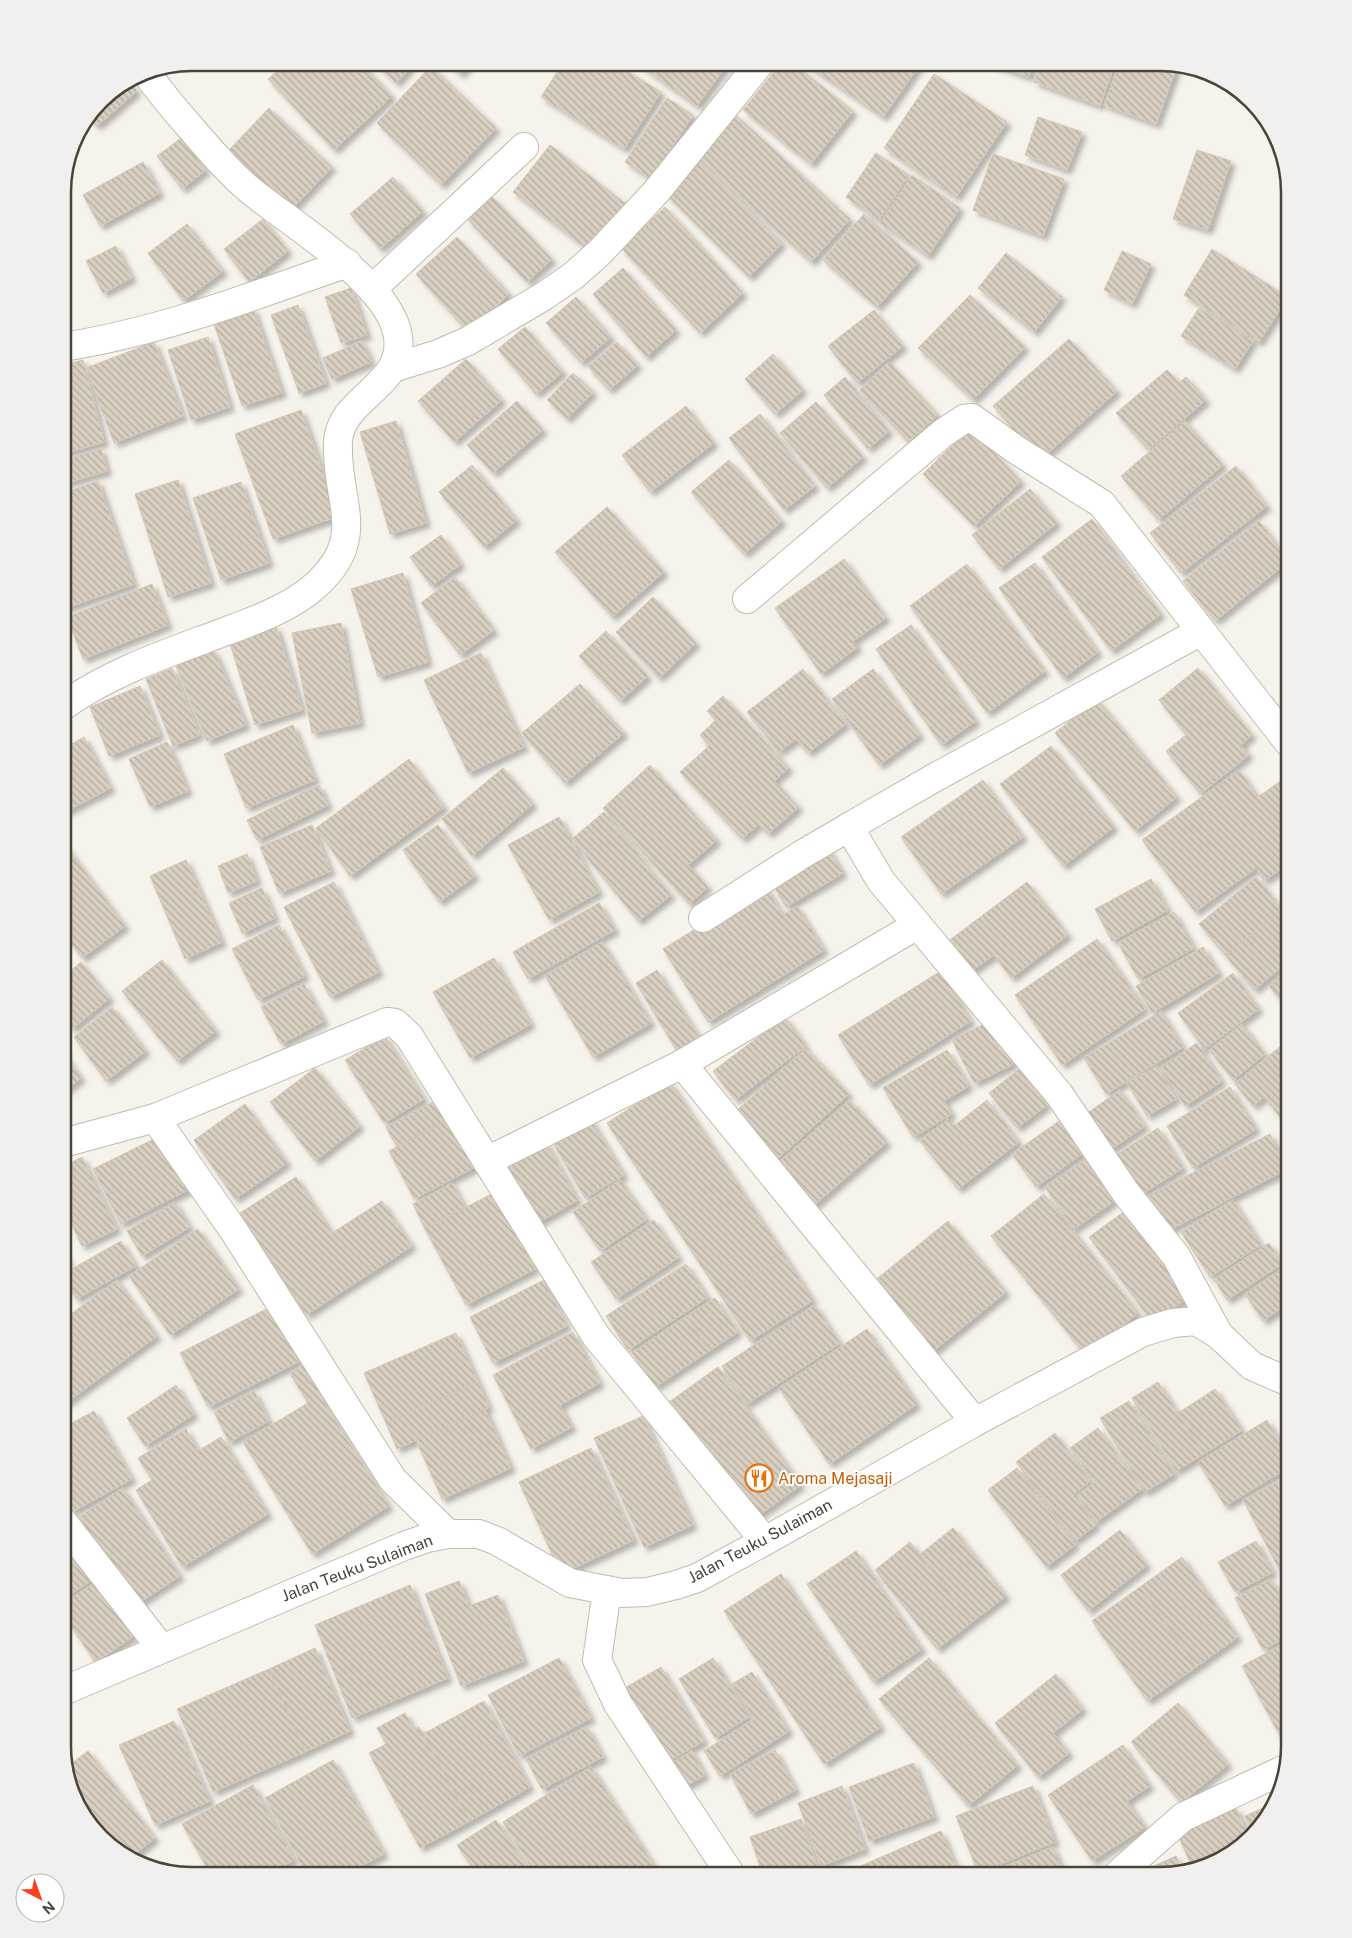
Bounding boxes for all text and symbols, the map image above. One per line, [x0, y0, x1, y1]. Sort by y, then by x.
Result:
restaurant icon: Aroma Mejasaji [744, 1463, 774, 1493]
place label: Aroma Mejasaji [778, 1469, 892, 1488]
street label: Jalan Teuku Sulaiman [685, 1495, 835, 1587]
street label: Jalan Teuku Sulaiman [279, 1530, 435, 1606]
north arrow [15, 1873, 65, 1923]
text: N [39, 1898, 58, 1917]

